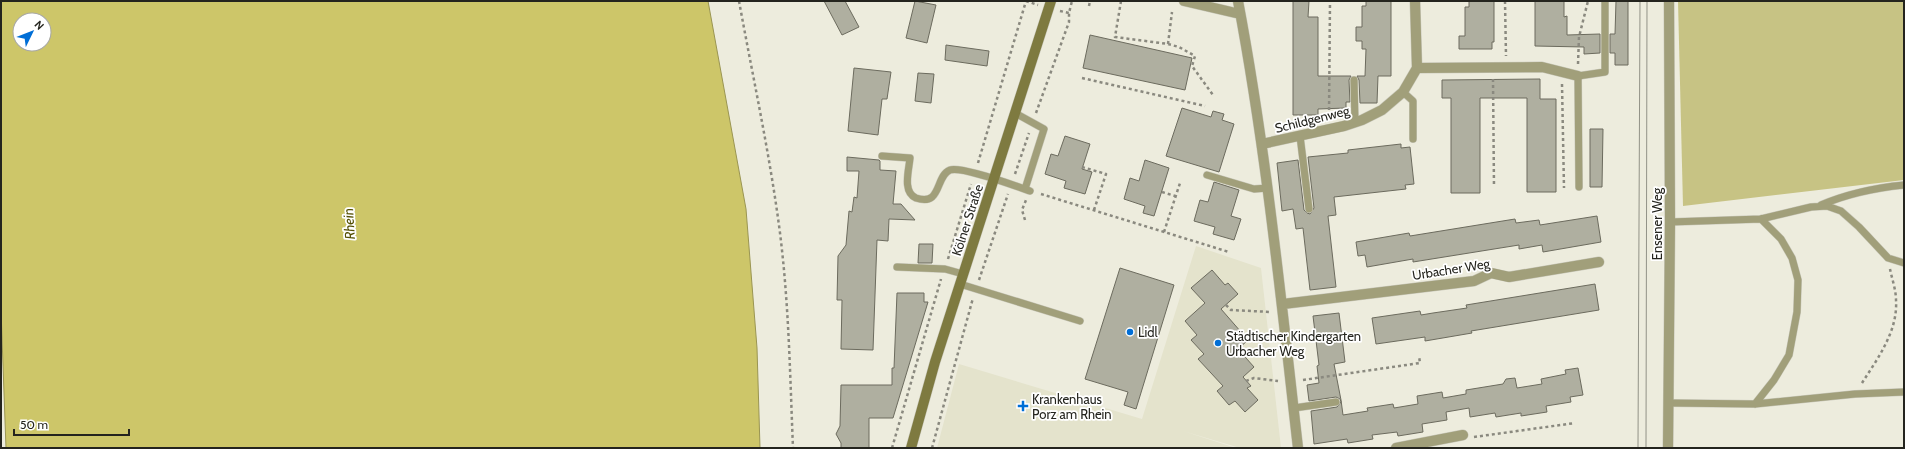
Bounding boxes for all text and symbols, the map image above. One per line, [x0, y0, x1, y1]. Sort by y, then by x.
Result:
north arrow [12, 12, 52, 52]
text: N [32, 18, 47, 33]
street label: Schildgenweg [1273, 102, 1351, 136]
street label: Kölner Straße [948, 182, 986, 258]
street label: Ensener Weg [1649, 187, 1665, 260]
water label: Rhein [339, 208, 359, 240]
street label: Urbacher Weg [1411, 255, 1491, 283]
place label: Lidl [1138, 324, 1158, 340]
marker: Lidl [1125, 327, 1135, 337]
place label: Städtischer Kindergarten Urbacher Weg [1226, 328, 1361, 359]
marker: Städtischer Kindergarten Urbacher Weg [1213, 338, 1223, 348]
place label: Krankenhaus Porz am Rhein [1032, 391, 1112, 422]
marker: Krankenhaus Porz am Rhein [1017, 400, 1029, 412]
scale bar [14, 411, 129, 437]
text: 50 m [20, 417, 48, 432]

